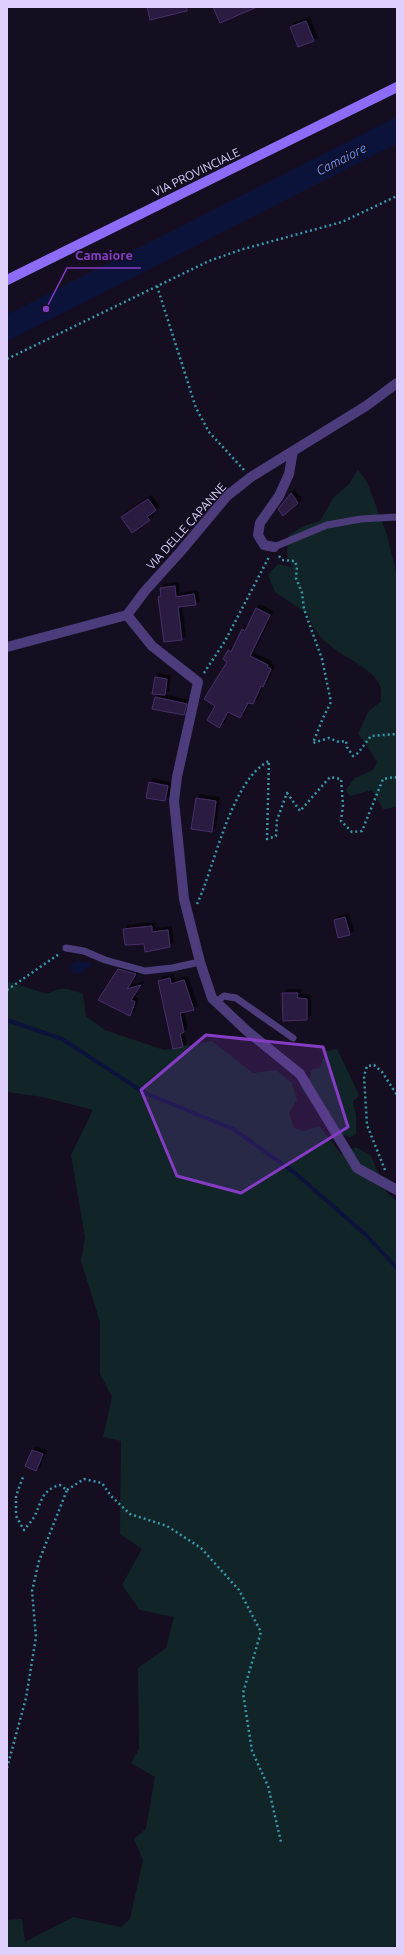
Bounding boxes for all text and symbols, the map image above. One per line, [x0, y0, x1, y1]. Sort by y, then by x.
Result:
water label: Camaiore [314, 140, 369, 178]
street label: VIA PROVINCIALE [150, 145, 242, 199]
callout: Camaiore [67, 243, 141, 268]
text: Camaiore [75, 248, 133, 262]
street label: VIA DELLE CAPANNE [144, 480, 228, 572]

